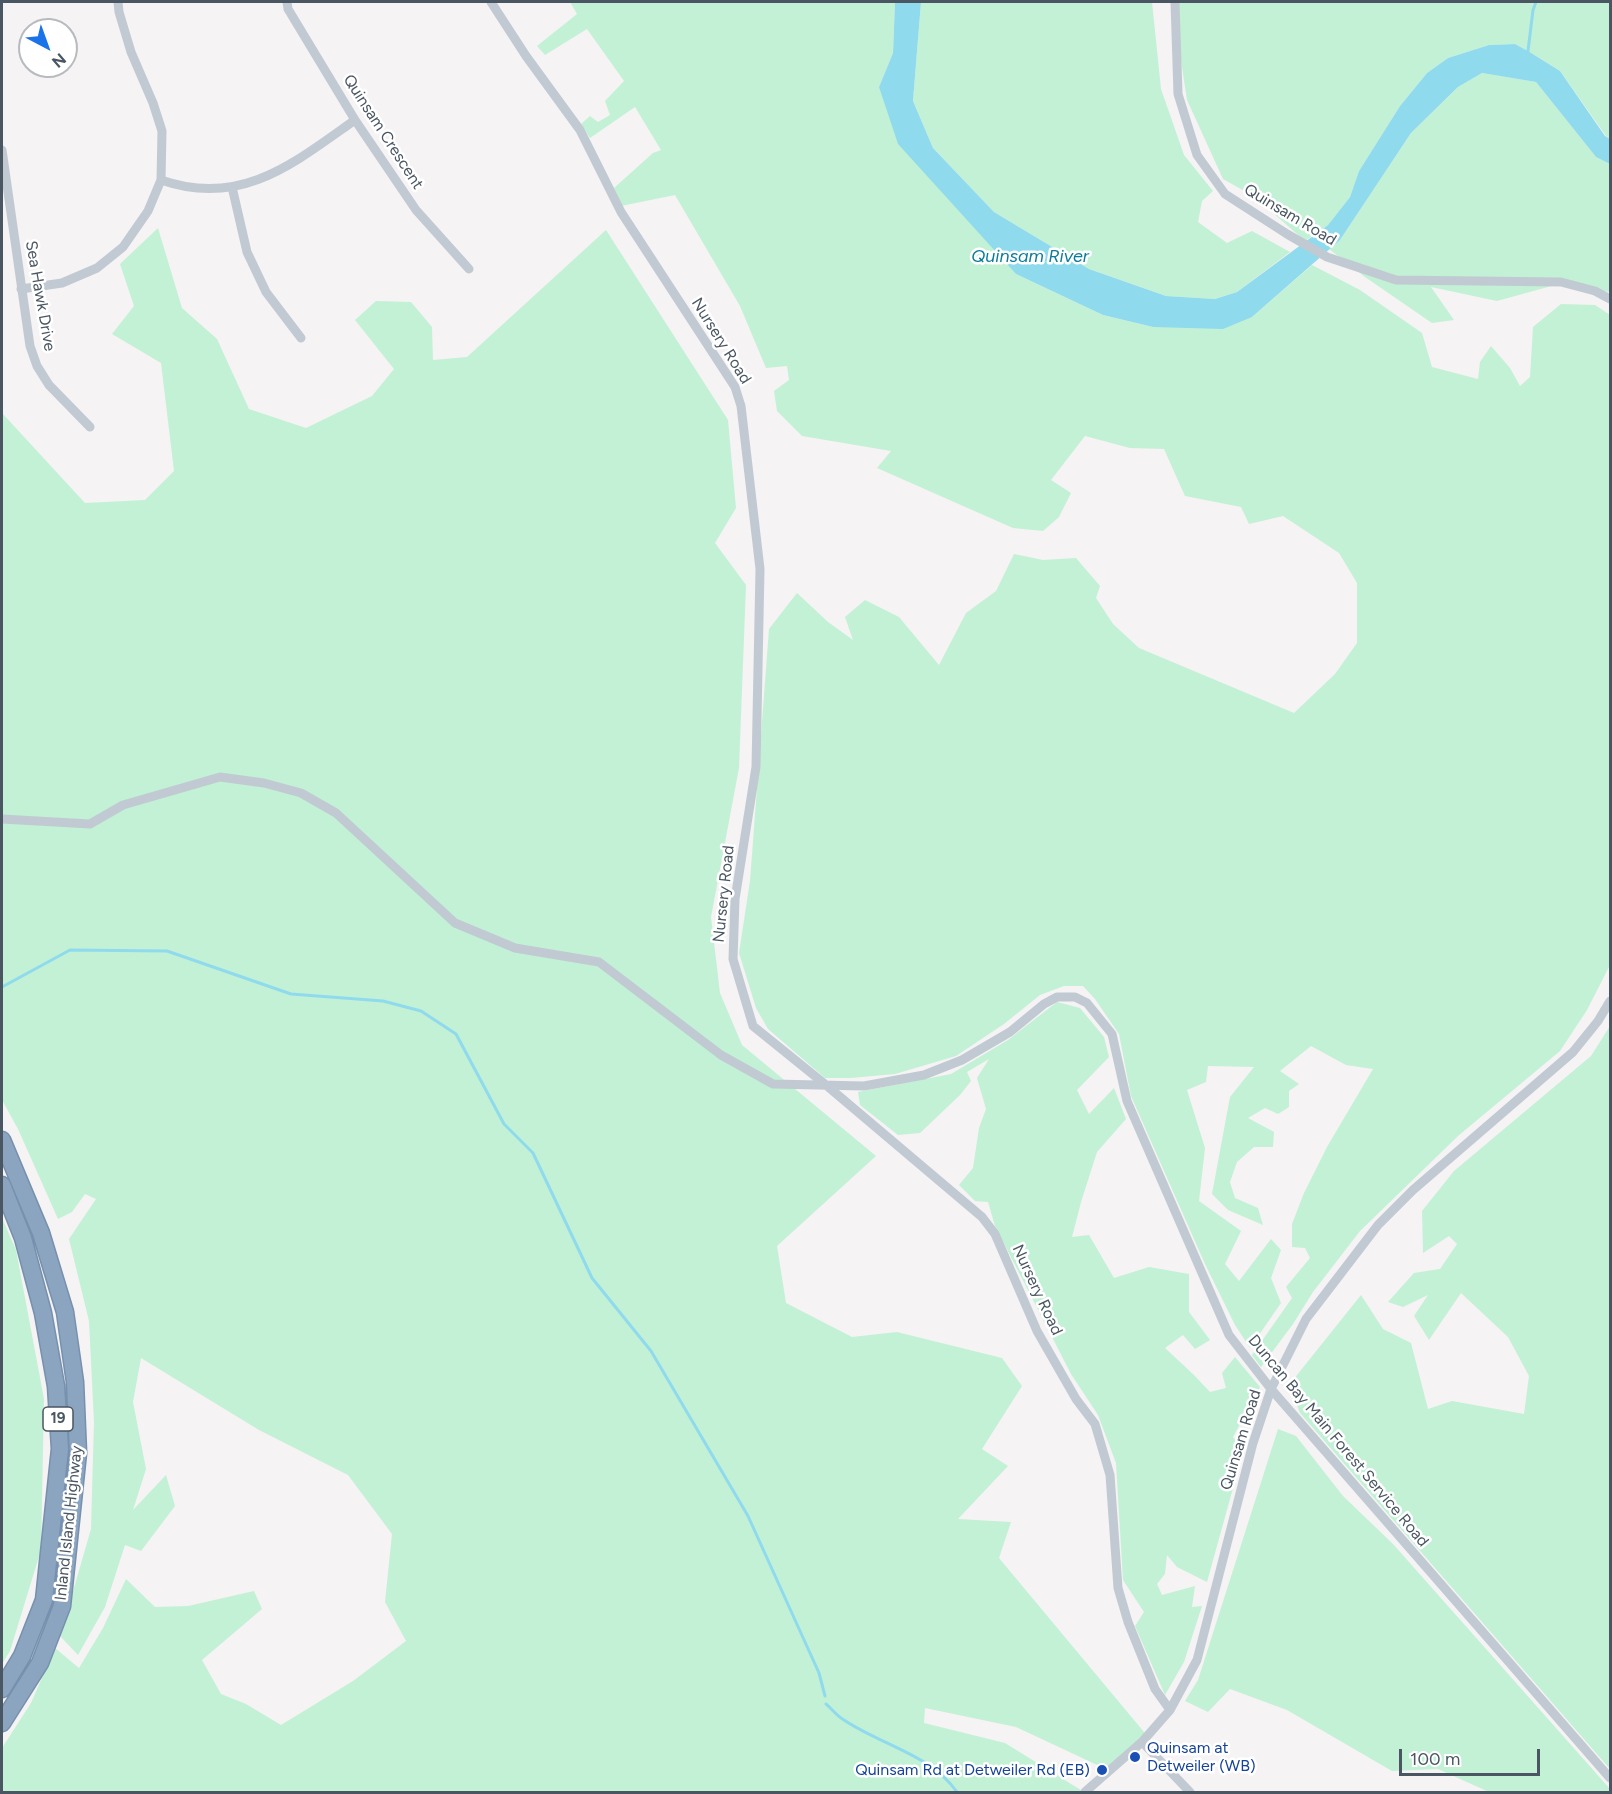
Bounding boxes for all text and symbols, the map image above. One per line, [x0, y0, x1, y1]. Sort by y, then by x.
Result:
north arrow [18, 18, 78, 78]
text: N [48, 49, 70, 72]
street label: Quinsam Crescent [339, 71, 427, 193]
street label: Quinsam Road [1240, 180, 1340, 250]
street label: Sea Hawk Drive [21, 239, 59, 353]
water label: Quinsam River [971, 246, 1089, 268]
street label: Nursery Road [687, 295, 755, 387]
street label: Nursery Road [709, 845, 739, 943]
street label: Nursery Road [1008, 1242, 1066, 1338]
street label: Duncan Bay Main Forest Service Road [1244, 1331, 1432, 1551]
street label: Quinsam Road [1217, 1387, 1265, 1493]
road number: 19 [43, 1407, 73, 1431]
street label: Inland Island Highway [51, 1445, 87, 1601]
scale bar [1402, 1737, 1543, 1775]
place label: Quinsam at Detweiler (WB) [1147, 1738, 1256, 1776]
text: 100 m [1410, 1748, 1460, 1770]
marker: Quinsam at Detweiler (WB) [1128, 1750, 1142, 1764]
place label: Quinsam Rd at Detweiler Rd (EB) [855, 1760, 1090, 1780]
marker: Quinsam Rd at Detweiler Rd (EB) [1095, 1763, 1109, 1777]

